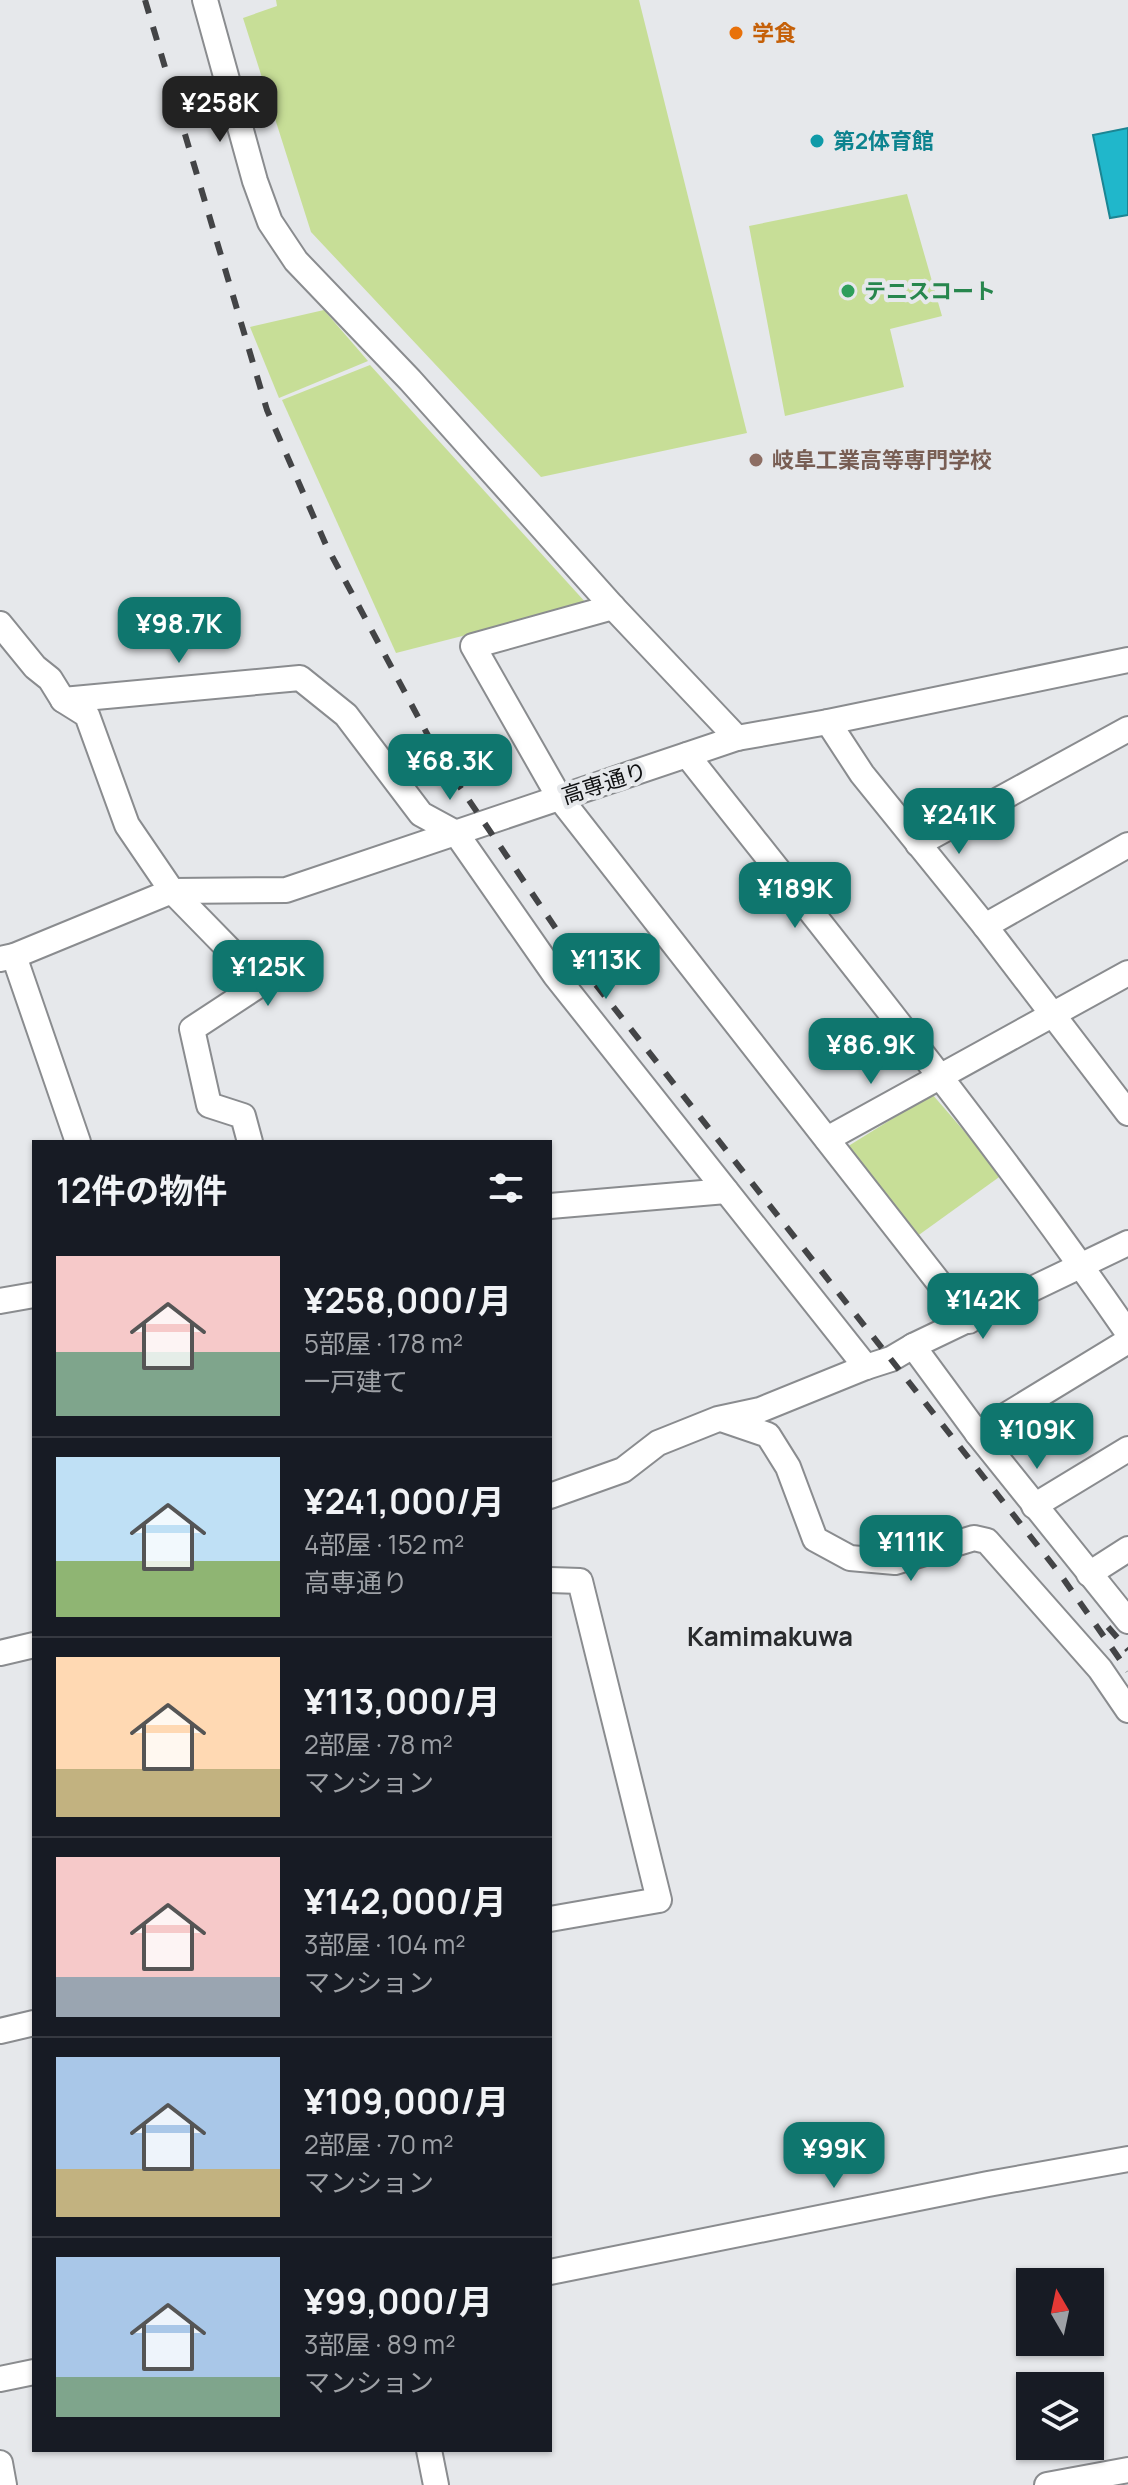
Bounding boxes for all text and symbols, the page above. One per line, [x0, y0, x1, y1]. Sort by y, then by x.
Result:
place label: 学食 [752, 18, 796, 48]
marker: 学食 [727, 24, 745, 42]
pin: ¥258K [164, 76, 276, 144]
text: ¥258K [180, 84, 260, 120]
place label: 第2体育館 [833, 126, 934, 156]
marker: 第2体育館 [808, 132, 826, 150]
place label: テニスコート [864, 276, 996, 306]
marker: テニスコート [839, 282, 857, 300]
place label: 岐阜工業高等専門学校 [772, 445, 992, 475]
marker: 岐阜工業高等専門学校 [747, 451, 765, 469]
pin: ¥98.7K [114, 597, 244, 665]
text: ¥98.7K [136, 605, 222, 641]
pin: ¥68.3K [385, 734, 515, 802]
text: ¥68.3K [406, 742, 494, 778]
street label: 高専通り [558, 755, 650, 811]
pin: ¥241K [903, 788, 1015, 856]
text: ¥241K [922, 796, 996, 832]
pin: ¥189K [739, 862, 851, 930]
text: ¥189K [757, 870, 833, 906]
pin: ¥113K [550, 933, 662, 1001]
pin: ¥125K [212, 940, 324, 1008]
text: ¥113K [571, 941, 641, 977]
text: ¥125K [231, 948, 305, 984]
pin: ¥86.9K [806, 1018, 936, 1086]
text: ¥86.9K [827, 1026, 915, 1062]
icon: filters [484, 1166, 528, 1210]
text: 12件の物件 [56, 1167, 227, 1213]
pin: ¥142K [927, 1273, 1039, 1341]
text: ¥258,000/月 [304, 1277, 512, 1323]
text: ¥142K [945, 1281, 1021, 1317]
icon: home [120, 1288, 216, 1384]
text: 5部屋 · 178 m² [304, 1325, 463, 1361]
text: 一戸建て [304, 1363, 408, 1399]
pin: ¥109K [981, 1403, 1093, 1471]
text: ¥109K [998, 1411, 1076, 1447]
text: ¥241,000/月 [304, 1478, 505, 1524]
icon: home [120, 1489, 216, 1585]
pin: ¥111K [855, 1515, 967, 1583]
text: ¥111K [878, 1523, 944, 1559]
text: 4部屋 · 152 m² [304, 1526, 465, 1562]
text: 高専通り [304, 1564, 408, 1600]
district label: Kamimakuwa [687, 1618, 853, 1654]
text: ¥113,000/月 [304, 1678, 501, 1724]
icon: home [120, 1689, 216, 1785]
text: 2部屋 · 78 m² [304, 1726, 453, 1762]
text: マンション [304, 1764, 434, 1800]
text: ¥142,000/月 [304, 1878, 507, 1924]
icon: home [120, 1889, 216, 1985]
text: 3部屋 · 104 m² [304, 1926, 466, 1962]
text: マンション [304, 1964, 434, 2000]
text: ¥109,000/月 [304, 2078, 509, 2124]
icon: home [120, 2089, 216, 2185]
pin: ¥99K [787, 2122, 881, 2190]
text: 2部屋 · 70 m² [304, 2126, 454, 2162]
text: ¥99K [801, 2130, 867, 2166]
text: マンション [304, 2164, 434, 2200]
north arrow [1016, 2268, 1104, 2356]
map controls [1016, 2268, 1104, 2460]
text: ¥99,000/月 [304, 2278, 493, 2324]
icon: home [120, 2289, 216, 2385]
text: 3部屋 · 89 m² [304, 2326, 456, 2362]
text: マンション [304, 2364, 434, 2400]
button: layers [1016, 2372, 1104, 2460]

